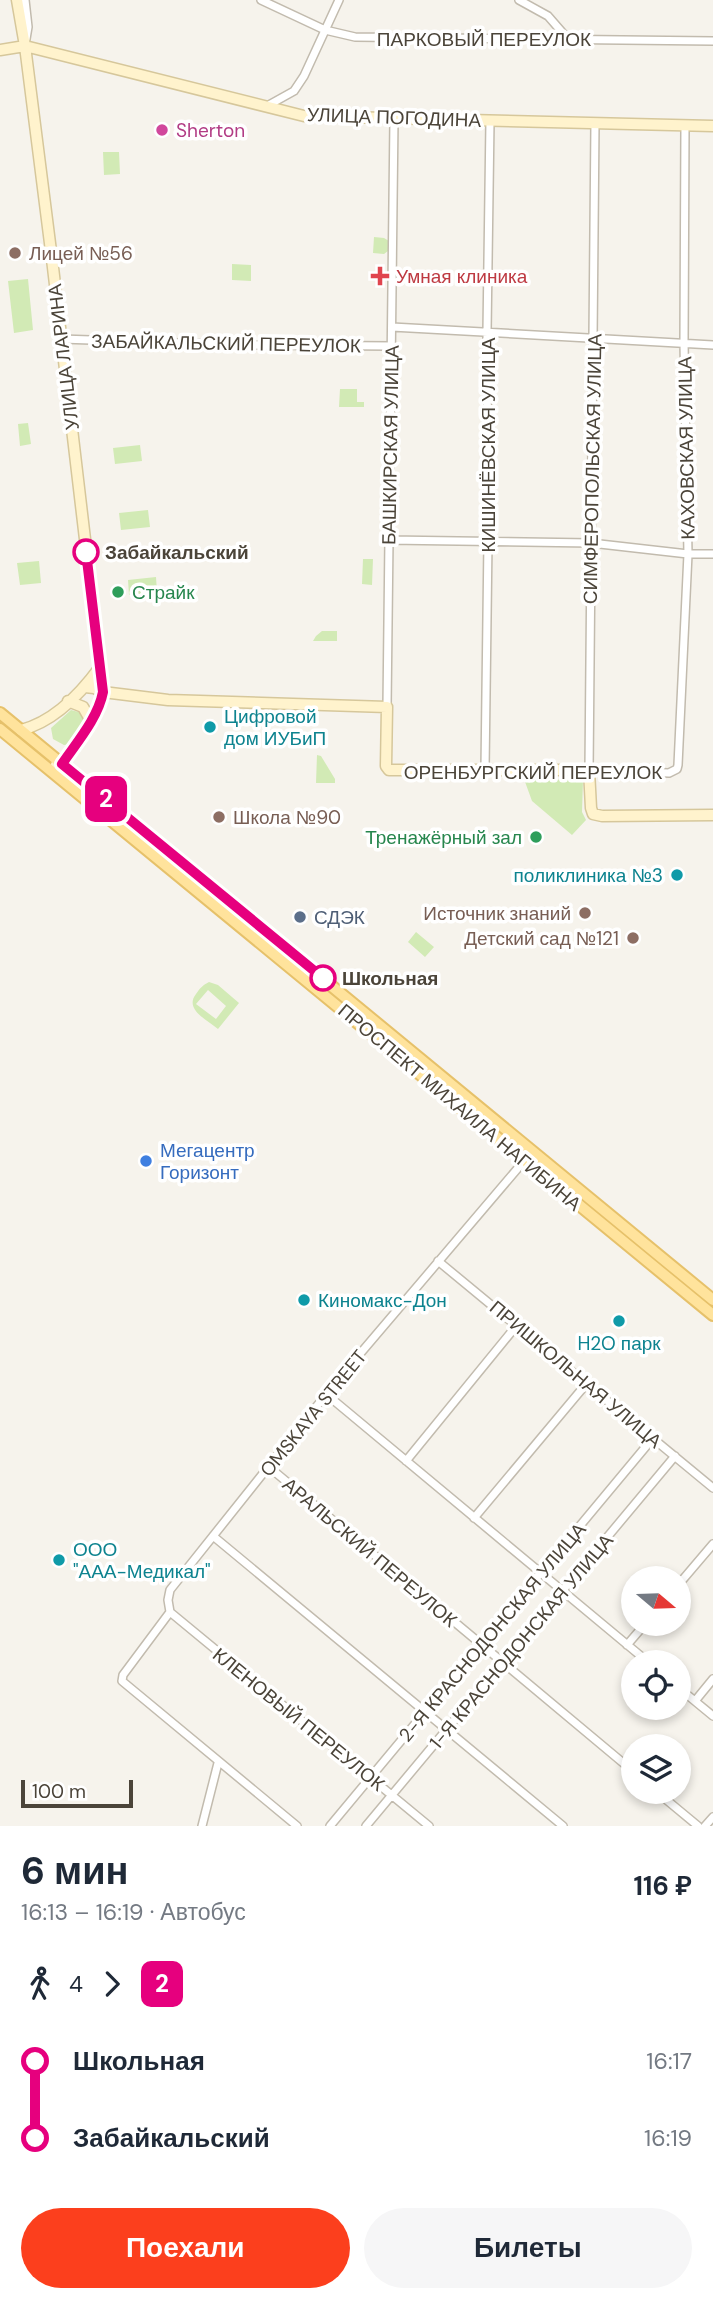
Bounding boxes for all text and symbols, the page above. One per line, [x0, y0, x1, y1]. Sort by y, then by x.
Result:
street label: ПАРКОВЫЙ ПЕРЕУЛОК [377, 27, 591, 52]
street label: УЛИЦА ПОГОДИНА [306, 102, 482, 133]
place label: Sherton [176, 118, 245, 143]
marker: Sherton [154, 122, 170, 138]
place label: Лицей №56 [29, 241, 133, 266]
marker: Лицей №56 [7, 245, 23, 261]
place label: Умная клиника [396, 264, 528, 289]
marker: Умная клиника [370, 266, 390, 286]
street label: УЛИЦА ЛАРИНА [42, 282, 85, 432]
street label: ЗАБАЙКАЛЬСКИЙ ПЕРЕУЛОК [91, 329, 361, 358]
street label: СИМФЕРОПОЛЬСКАЯ УЛИЦА [578, 333, 607, 604]
street label: КИШИНЁВСКАЯ УЛИЦА [476, 337, 501, 552]
street label: БАШКИРСКАЯ УЛИЦА [376, 345, 405, 545]
street label: КАХОВСКАЯ УЛИЦА [672, 356, 701, 540]
marker: Забайкальский [73, 539, 99, 565]
place label: Забайкальский [105, 540, 249, 565]
place label: Страйк [132, 580, 195, 605]
marker: Страйк [110, 584, 126, 600]
place label: Цифровой дом ИУБиП [224, 704, 326, 751]
marker: Цифровой дом ИУБиП [202, 719, 218, 735]
street label: ОРЕНБУРГСКИЙ ПЕРЕУЛОК [404, 760, 662, 785]
line badge: 2 [83, 776, 129, 822]
text: 2 [99, 783, 113, 814]
place label: Школа №90 [233, 805, 341, 830]
marker: Школа №90 [211, 809, 227, 825]
place label: Тренажёрный зал [365, 825, 522, 850]
marker: Тренажёрный зал [528, 829, 544, 845]
place label: поликлиника №3 [514, 863, 663, 888]
marker: поликлиника №3 [669, 867, 685, 883]
place label: Источник знаний [423, 901, 571, 926]
place label: СДЭК [314, 905, 365, 930]
marker: Источник знаний [577, 905, 593, 921]
marker: СДЭК [292, 909, 308, 925]
place label: Детский сад №121 [464, 926, 619, 951]
marker: Детский сад №121 [625, 930, 641, 946]
marker: Школьная [310, 965, 336, 991]
place label: Школьная [342, 966, 438, 991]
street label: ПРОСПЕКТ МИХАИЛА НАГИБИНА [333, 998, 587, 1217]
place label: Мегацентр Горизонт [160, 1138, 255, 1185]
marker: Мегацентр Горизонт [138, 1153, 154, 1169]
place label: Киномакс-Дон [318, 1288, 447, 1313]
marker: Киномакс-Дон [296, 1292, 312, 1308]
street label: ПРИШКОЛЬНАЯ УЛИЦА [484, 1295, 667, 1454]
marker: H2O парк [611, 1313, 627, 1329]
place label: H2O парк [577, 1331, 661, 1356]
street label: OMSKAYA STREET [255, 1345, 372, 1482]
street label: АРАЛЬСКИЙ ПЕРЕУЛОК [277, 1472, 462, 1633]
street label: 2-Я КРАСНОДОНСКАЯ УЛИЦА [393, 1517, 592, 1747]
street label: 1-Я КРАСНОДОНСКАЯ УЛИЦА [424, 1528, 619, 1754]
place label: ООО "ААА-Медикал" [73, 1537, 211, 1584]
marker: ООО "ААА-Медикал" [51, 1552, 67, 1568]
north arrow [621, 1566, 691, 1636]
map controls [621, 1566, 691, 1804]
street label: КЛЕНОВЫЙ ПЕРЕУЛОК [208, 1642, 390, 1797]
button: locate [621, 1650, 691, 1720]
button: layers [621, 1734, 691, 1804]
scale bar [21, 1777, 133, 1809]
text: 100 m [32, 1779, 86, 1804]
text: 6 мин [21, 1846, 128, 1896]
text: 116 ₽ [633, 1869, 692, 1903]
text: 16:13 – 16:19 · Автобус [21, 1897, 246, 1927]
icon: walk [21, 1965, 59, 2003]
icon: forward [93, 1965, 131, 2003]
text: 2 [155, 1968, 169, 1999]
text: 4 [69, 1969, 83, 1999]
text: Школьная [73, 2044, 205, 2078]
text: 16:17 [646, 2046, 692, 2076]
text: Забайкальский [73, 2121, 270, 2155]
text: 16:19 [644, 2123, 692, 2153]
button: Поехали [21, 2208, 350, 2288]
button: Билеты [364, 2208, 692, 2288]

